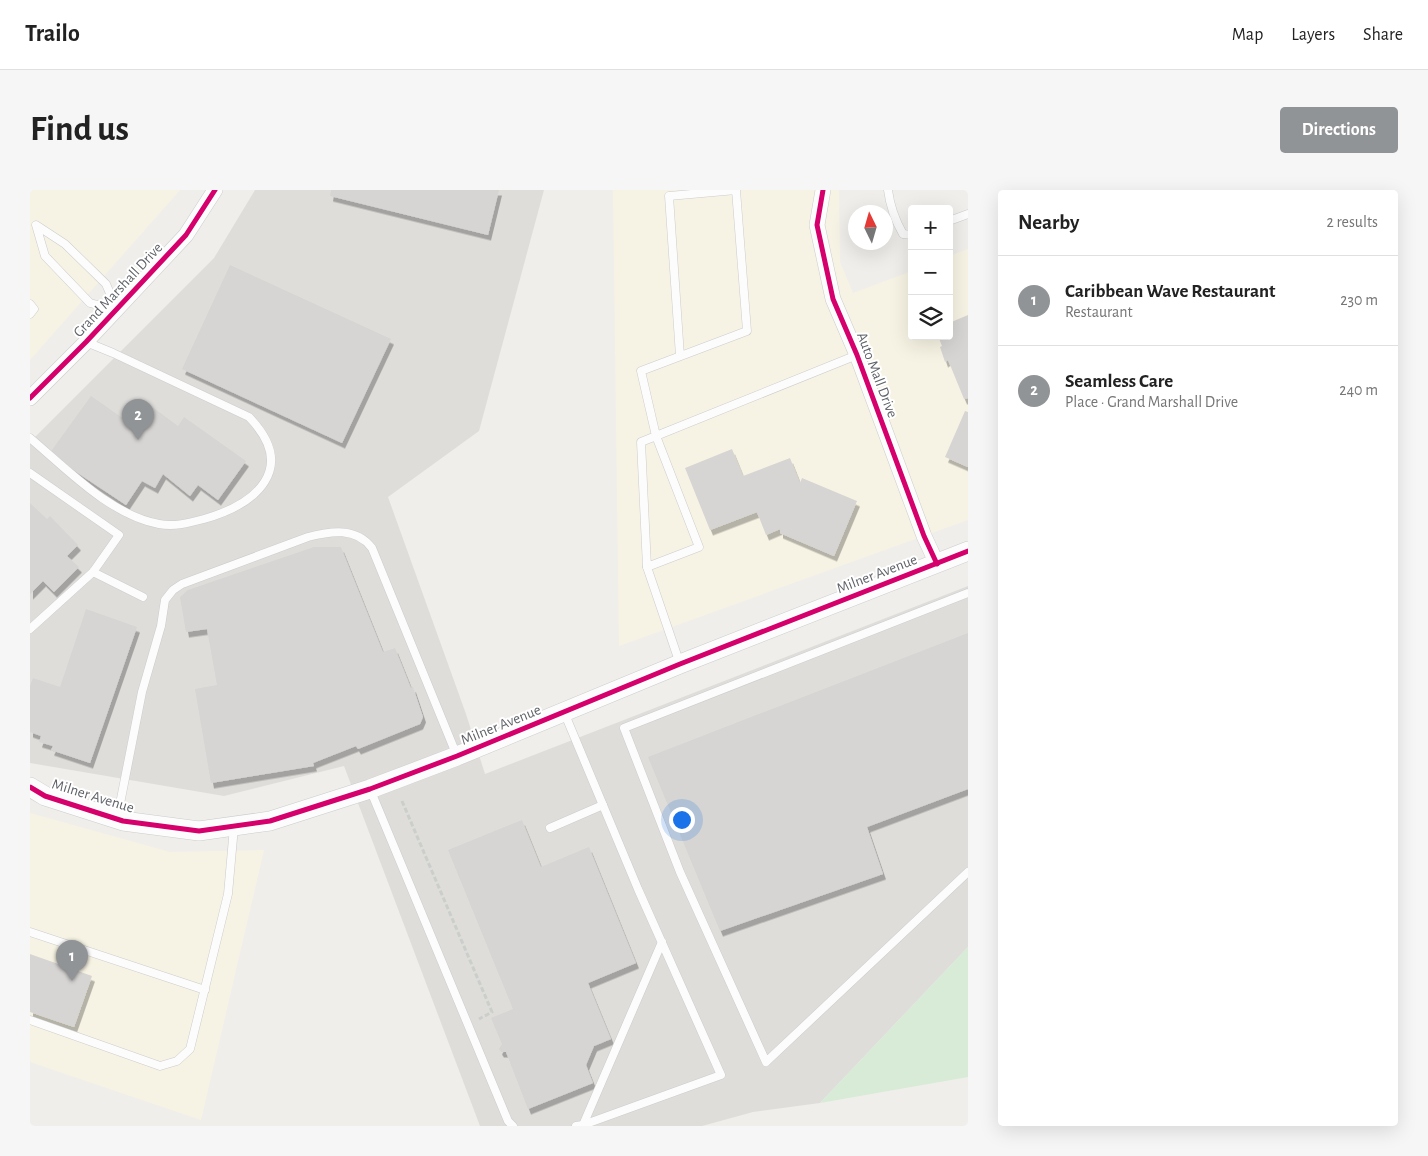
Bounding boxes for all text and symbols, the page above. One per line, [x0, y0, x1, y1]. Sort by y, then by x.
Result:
text: Trailo [25, 22, 80, 46]
text: Map [1232, 26, 1263, 44]
text: Layers [1291, 26, 1335, 44]
text: Share [1363, 26, 1403, 44]
button: Directions [1280, 107, 1398, 153]
text: Find us [30, 112, 129, 147]
north arrow [848, 205, 893, 250]
map controls [908, 205, 953, 340]
button: + [908, 205, 953, 250]
text: Nearby [1018, 212, 1079, 233]
text: 2 results [1326, 214, 1378, 230]
street label: Grand Marshall Drive [71, 240, 165, 340]
button: − [908, 250, 953, 295]
text: Caribbean Wave Restaurant [1065, 282, 1275, 301]
text: 1 [1031, 292, 1037, 308]
text: 230 m [1340, 292, 1378, 308]
button: layers [908, 295, 953, 340]
text: Restaurant [1065, 304, 1133, 320]
street label: Auto Mall Drive [854, 330, 900, 420]
text: Seamless Care [1065, 372, 1173, 391]
text: 2 [1030, 382, 1038, 398]
text: 240 m [1339, 382, 1378, 398]
text: Place · Grand Marshall Drive [1065, 394, 1238, 410]
pin: 2 [122, 399, 154, 440]
street label: Milner Avenue [835, 552, 919, 596]
street label: Milner Avenue [459, 702, 543, 748]
street label: Milner Avenue [50, 776, 136, 816]
your location [669, 807, 695, 833]
pin: 1 [56, 940, 88, 981]

